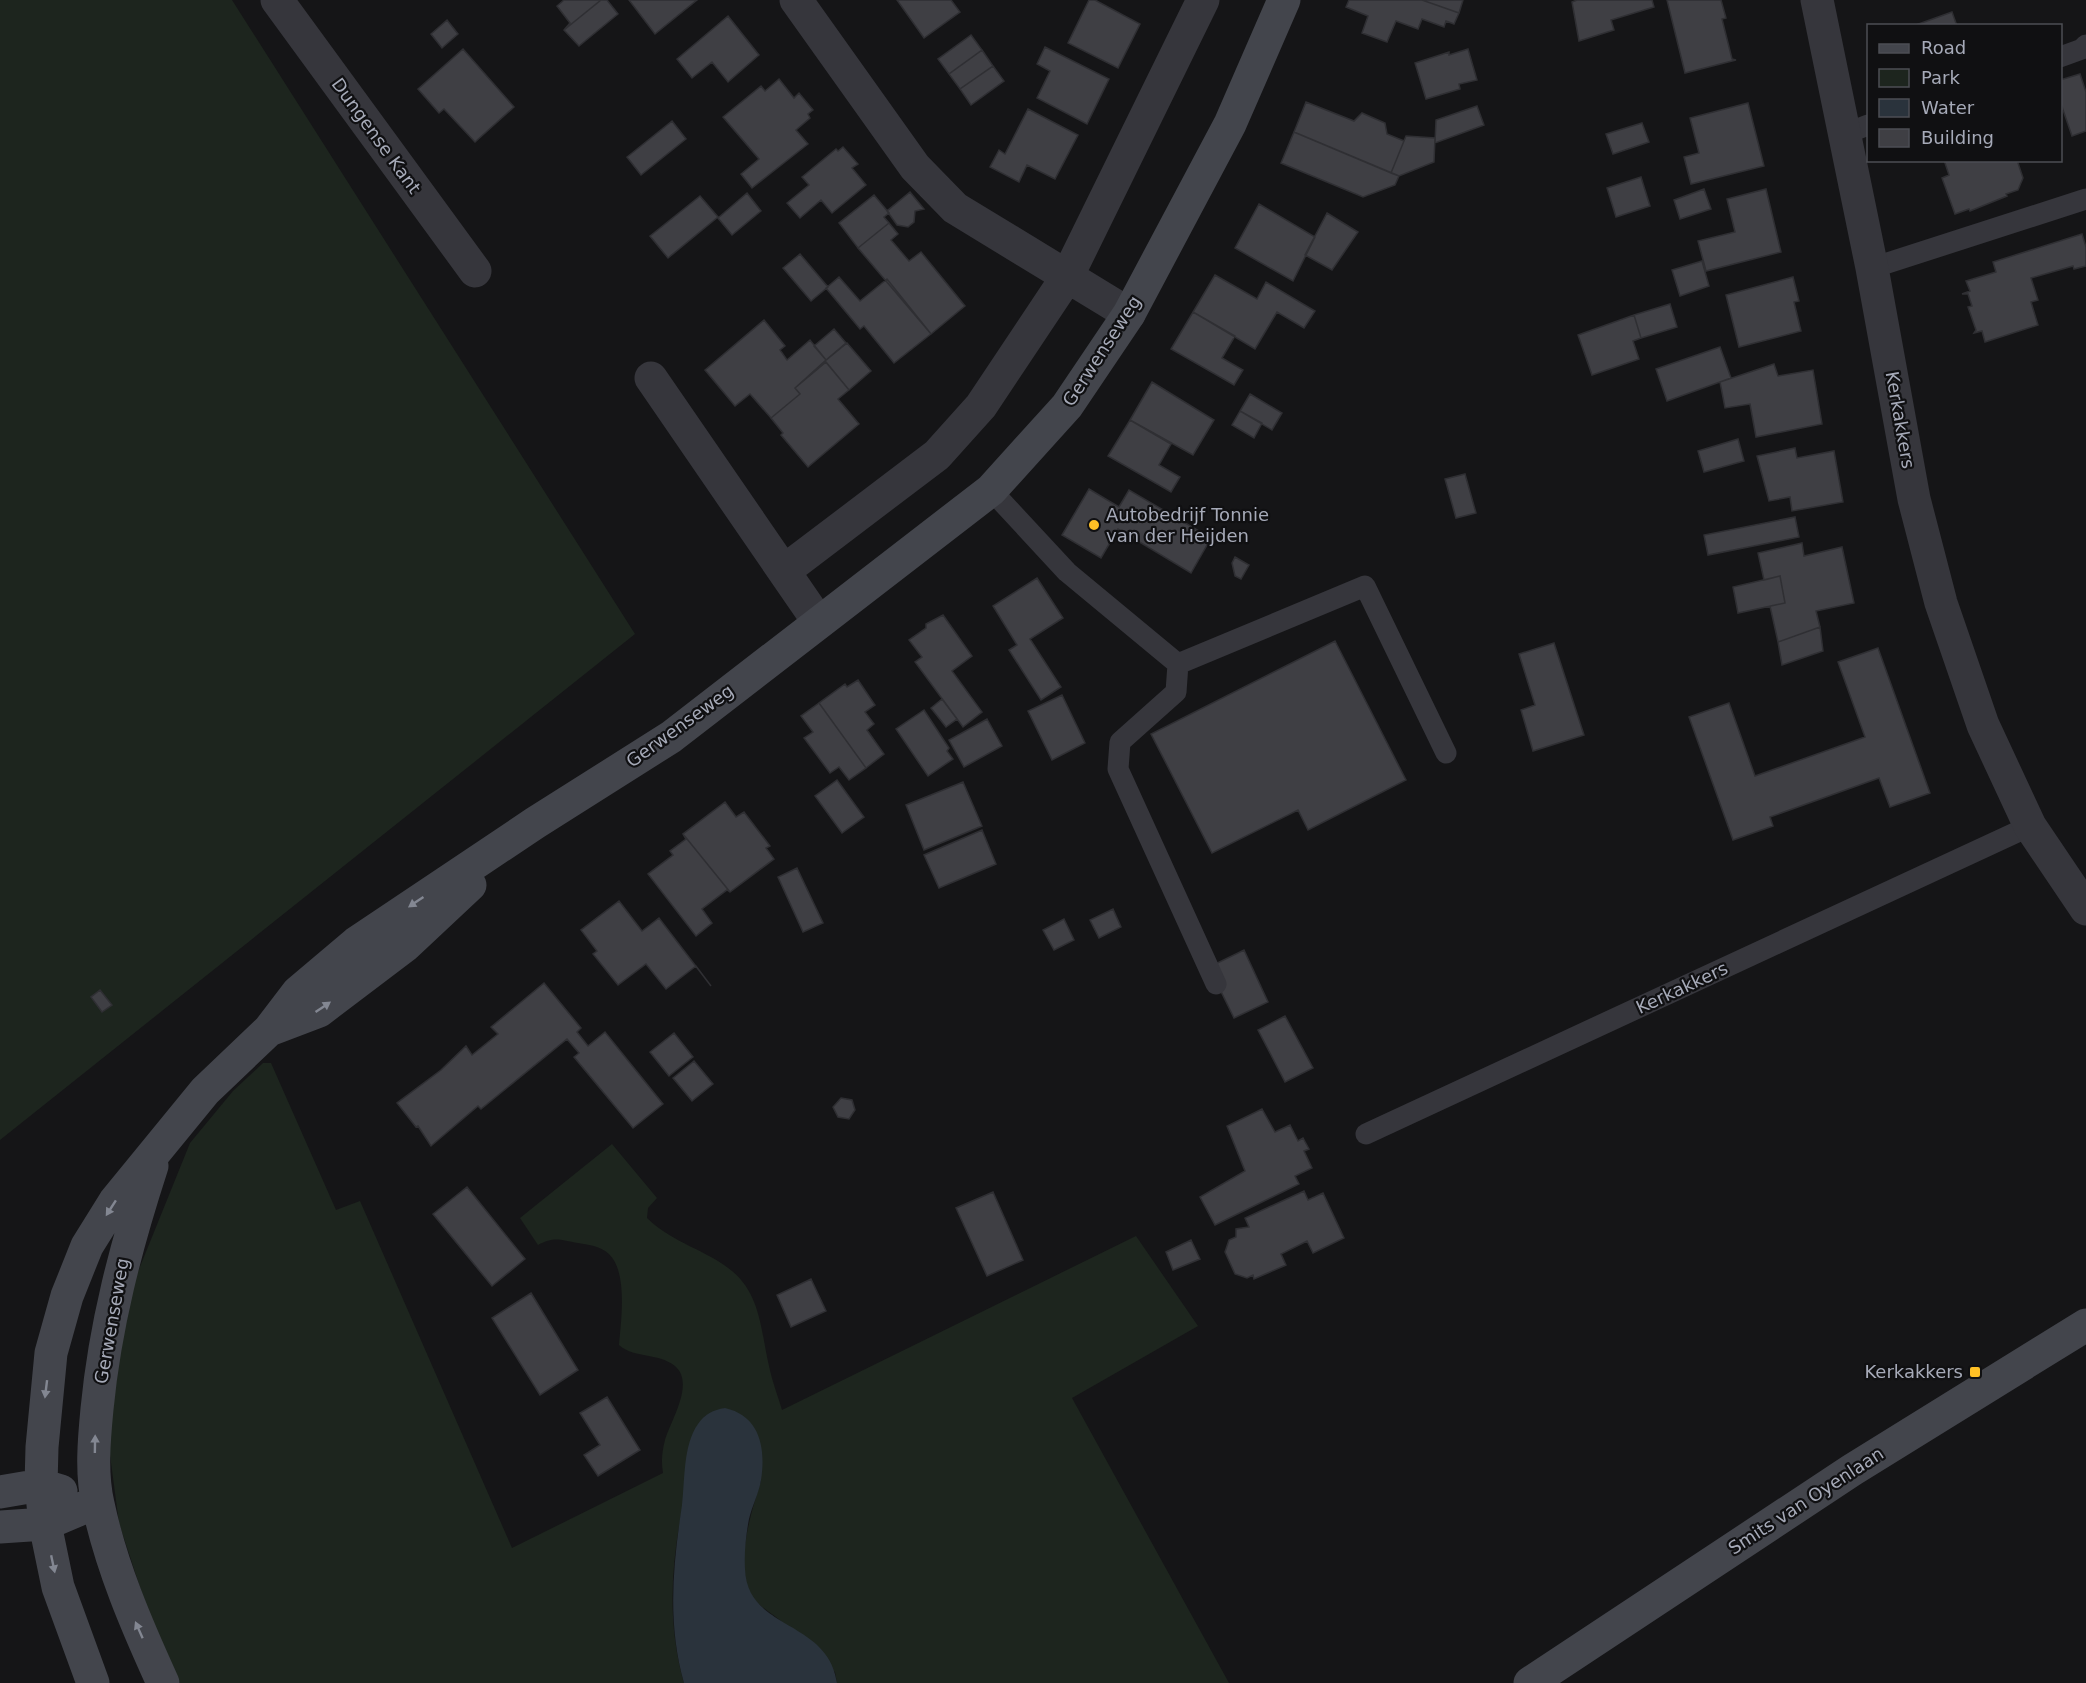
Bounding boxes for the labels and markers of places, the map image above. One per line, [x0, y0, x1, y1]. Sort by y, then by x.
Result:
place label: Autobedrijf Tonnie van der Heijden [1106, 504, 1269, 546]
marker: Autobedrijf Tonnie van der Heijden [1087, 518, 1101, 532]
place label: Kerkakkers [1864, 1361, 1963, 1382]
marker: Kerkakkers [1968, 1365, 1982, 1379]

